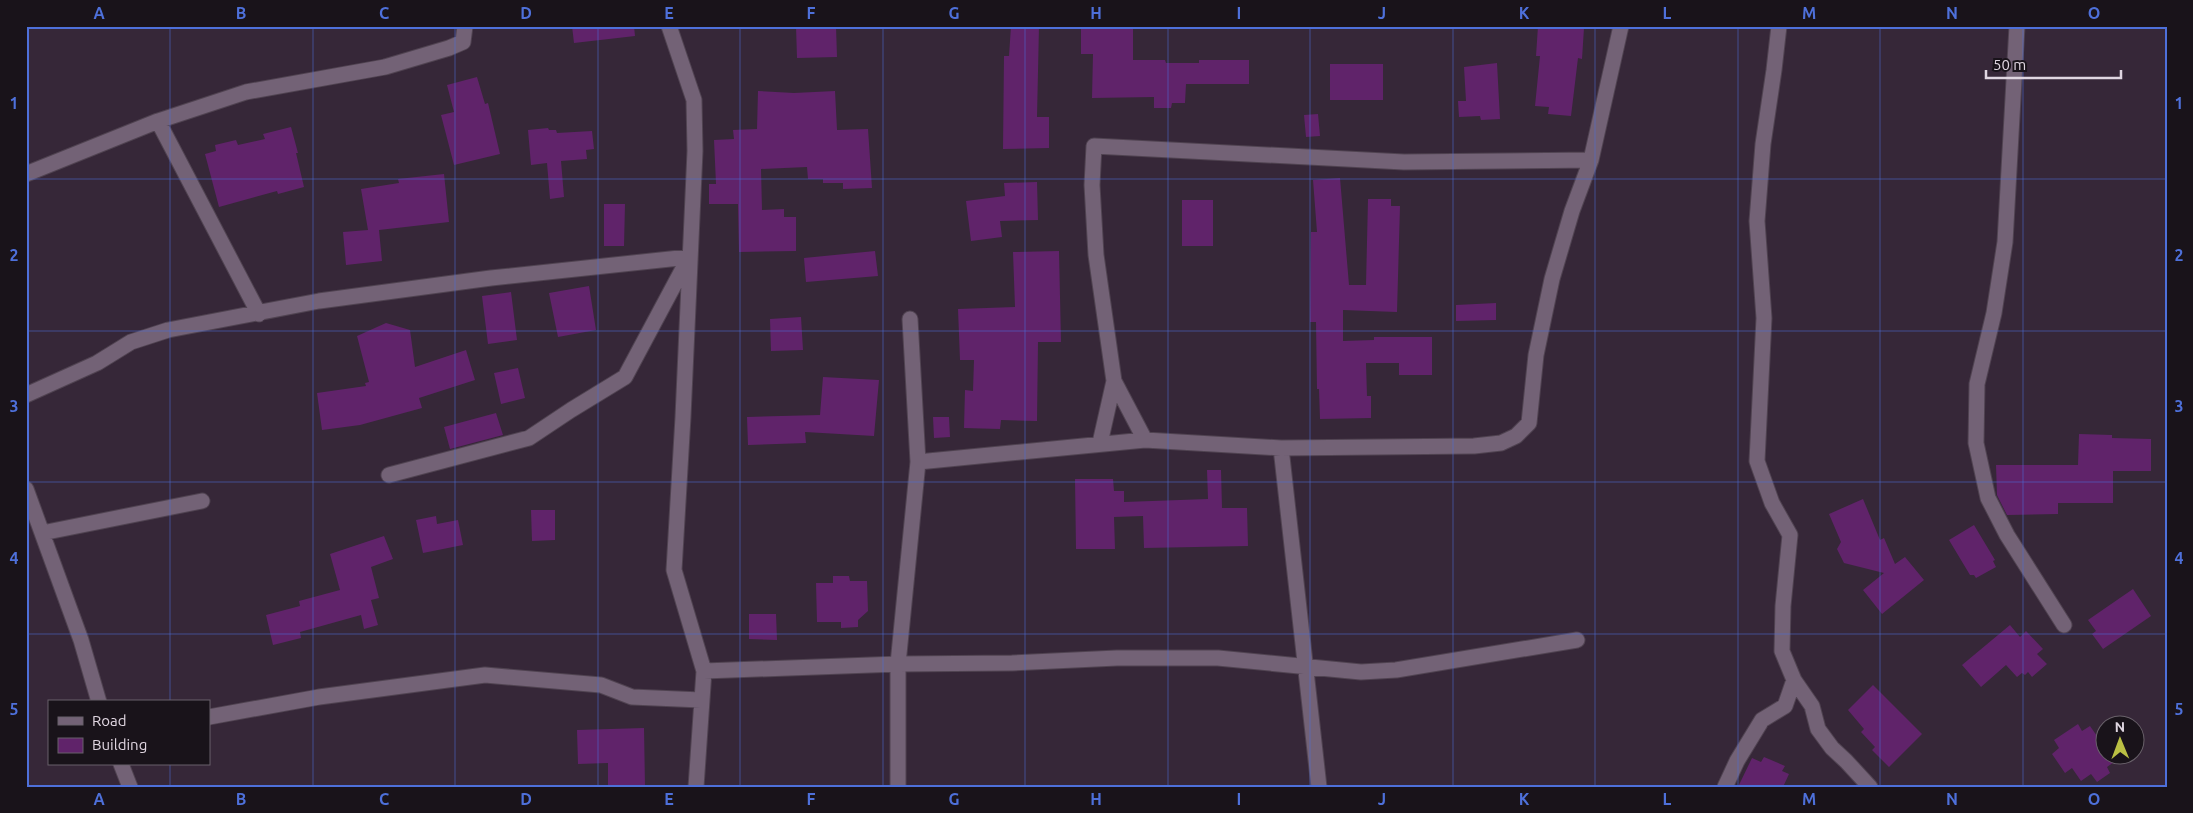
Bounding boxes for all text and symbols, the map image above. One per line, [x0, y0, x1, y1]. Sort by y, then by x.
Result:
text: A [93, 4, 105, 22]
text: B [236, 4, 246, 22]
text: C [379, 4, 389, 22]
text: D [520, 4, 532, 22]
text: E [664, 4, 674, 22]
text: F [807, 4, 816, 22]
text: G [948, 4, 960, 22]
text: H [1090, 4, 1102, 22]
text: I [1237, 4, 1241, 22]
text: J [1378, 4, 1386, 22]
text: K [1519, 4, 1530, 22]
text: L [1663, 4, 1672, 22]
text: M [1802, 4, 1816, 22]
text: N [1946, 4, 1958, 22]
text: O [2088, 4, 2100, 22]
scale bar [1986, 48, 2120, 80]
text: 50 m [1993, 56, 2026, 73]
text: 1 [9, 94, 19, 112]
text: 1 [2174, 94, 2184, 112]
text: 2 [9, 246, 19, 264]
text: 2 [2174, 246, 2184, 264]
text: 3 [9, 397, 19, 415]
text: 3 [2174, 397, 2184, 415]
text: 4 [9, 549, 19, 567]
text: 4 [2174, 549, 2184, 567]
text: 5 [9, 700, 19, 718]
legend [48, 700, 210, 766]
text: 5 [2174, 700, 2184, 718]
text: Road [92, 712, 127, 729]
north arrow [2096, 716, 2146, 766]
text: N [2114, 719, 2125, 735]
text: Building [92, 736, 147, 753]
text: A [93, 790, 105, 808]
text: B [236, 790, 246, 808]
text: C [379, 790, 389, 808]
text: D [520, 790, 532, 808]
text: E [664, 790, 674, 808]
text: F [807, 790, 816, 808]
text: G [948, 790, 960, 808]
text: H [1090, 790, 1102, 808]
text: I [1237, 790, 1241, 808]
text: J [1378, 790, 1386, 808]
text: K [1519, 790, 1530, 808]
text: L [1663, 790, 1672, 808]
text: M [1802, 790, 1816, 808]
text: N [1946, 790, 1958, 808]
text: O [2088, 790, 2100, 808]

